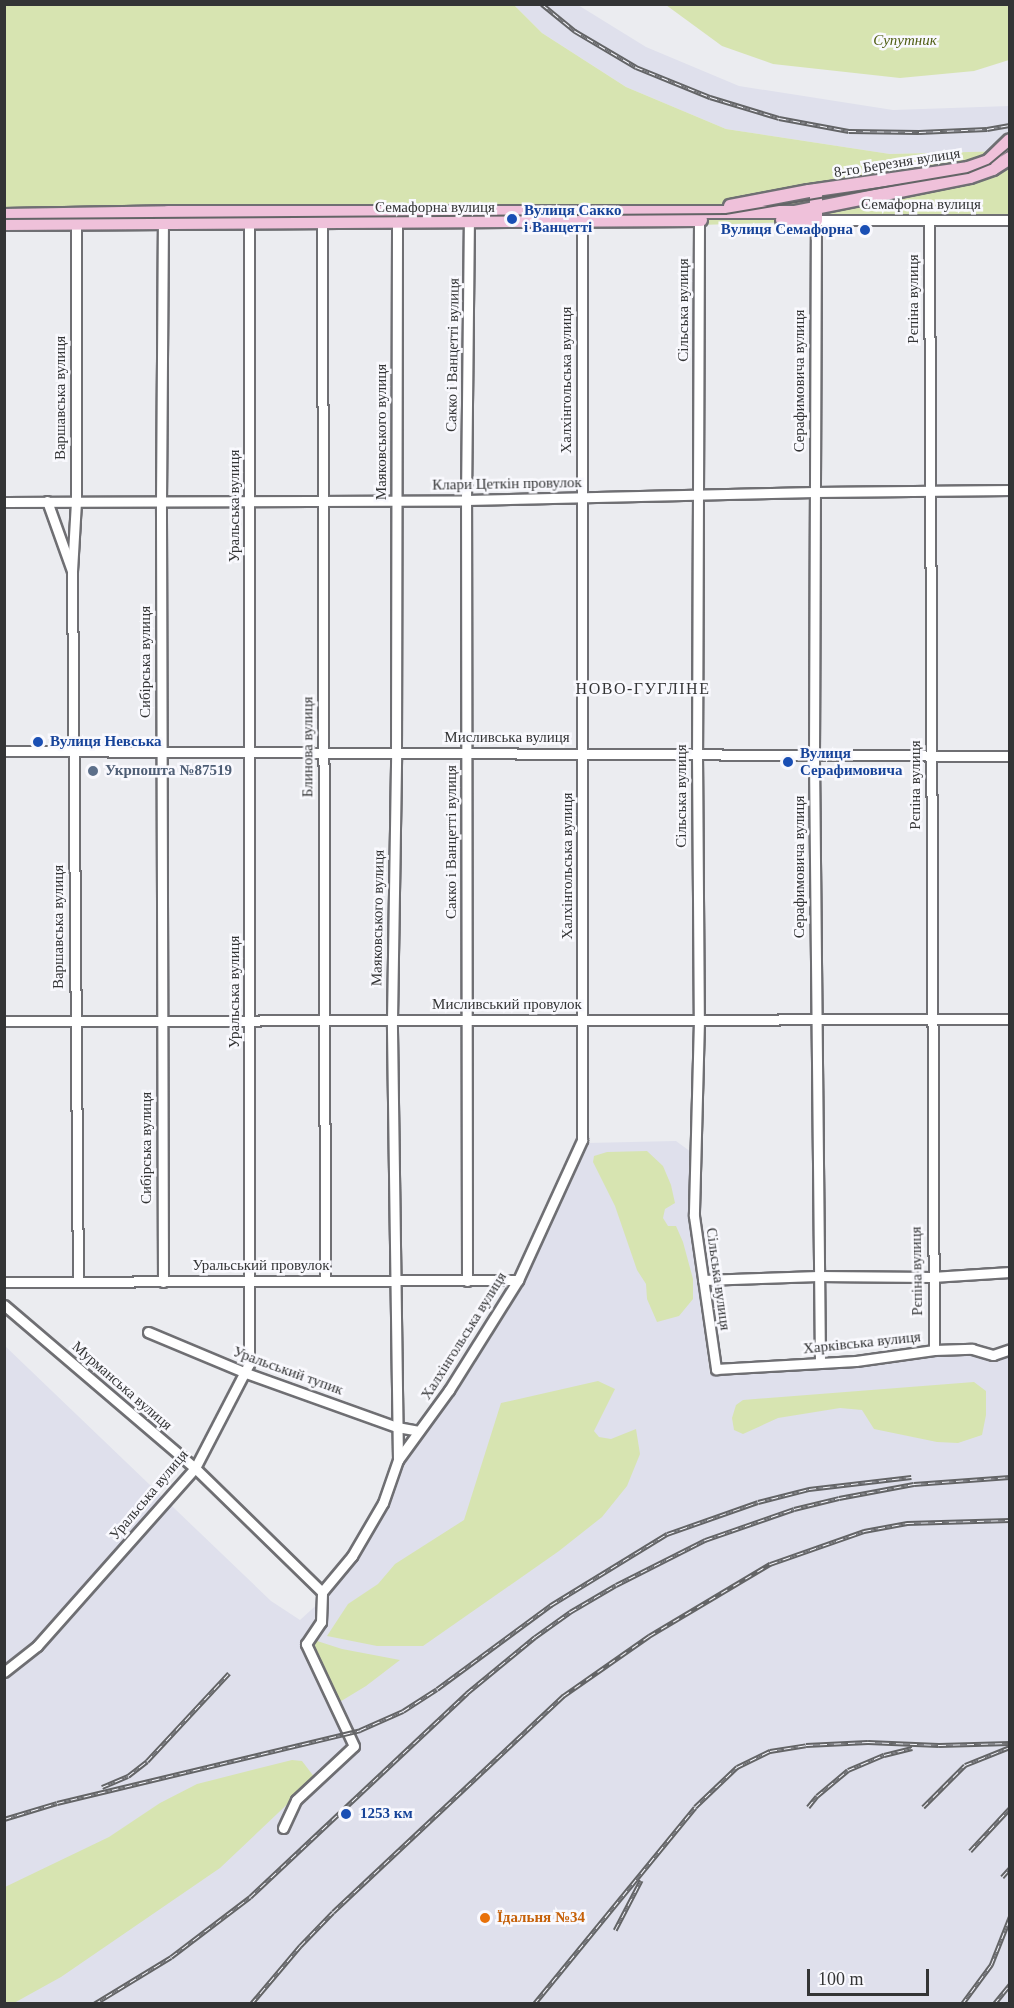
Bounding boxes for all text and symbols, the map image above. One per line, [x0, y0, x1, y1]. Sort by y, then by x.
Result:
park label: Супутник [873, 32, 937, 50]
street label: 8-го Березня вулиця [833, 144, 961, 182]
street label: Семафорна вулиця [861, 196, 981, 214]
street label: Семафорна вулиця [375, 199, 495, 217]
place label: Вулиця Сакко і Ванцетті [524, 201, 621, 236]
marker: Вулиця Сакко і Ванцетті [505, 212, 519, 226]
place label: Вулиця Семафорна [721, 221, 853, 239]
marker: Вулиця Семафорна [858, 223, 872, 237]
street label: Рєпіна вулиця [905, 254, 923, 344]
street label: Сільська вулиця [675, 258, 693, 362]
street label: Сакко і Ванцетті вулиця [443, 278, 463, 432]
street label: Халхінгольська вулиця [558, 306, 576, 454]
street label: Серафимовича вулиця [791, 310, 809, 452]
street label: Варшавська вулиця [52, 336, 70, 460]
street label: Маяковського вулиця [373, 364, 391, 500]
street label: Уральська вулиця [226, 450, 244, 562]
street label: Клари Цеткін провулок [432, 474, 582, 494]
street label: Сибірська вулиця [137, 606, 155, 718]
district label: НОВО-ГУГЛІНЕ [576, 679, 710, 699]
street label: Блинова вулиця [299, 697, 317, 797]
street label: Мисливська вулиця [444, 729, 570, 747]
place label: Вулиця Невська [50, 733, 162, 751]
marker: Вулиця Невська [31, 735, 45, 749]
street label: Рєпіна вулиця [907, 740, 925, 830]
street label: Сільська вулиця [673, 744, 691, 848]
place label: Вулиця Серафимовича [800, 744, 902, 779]
marker: Вулиця Серафимовича [781, 755, 795, 769]
place label: Укрпошта №87519 [105, 762, 232, 780]
marker: Укрпошта №87519 [86, 764, 100, 778]
street label: Сакко і Ванцетті вулиця [443, 765, 461, 919]
street label: Халхінгольська вулиця [559, 792, 577, 940]
street label: Серафимовича вулиця [791, 796, 809, 938]
street label: Маяковського вулиця [368, 850, 388, 986]
street label: Варшавська вулиця [50, 865, 68, 989]
street label: Уральська вулиця [226, 936, 244, 1048]
street label: Мисливський провулок [432, 996, 582, 1014]
street label: Сибірська вулиця [138, 1092, 156, 1204]
street label: Рєпіна вулиця [907, 1226, 927, 1316]
street label: Сільська вулиця [702, 1227, 734, 1331]
street label: Уральський провулок [192, 1257, 330, 1275]
street label: Халхінгольська вулиця [417, 1269, 511, 1403]
street label: Харківська вулиця [802, 1328, 922, 1358]
street label: Мурманська вулиця [68, 1338, 176, 1434]
street label: Уральський тупик [231, 1343, 345, 1399]
street label: Уральська вулиця [106, 1446, 192, 1544]
marker: 1253 км [337, 1805, 355, 1823]
place label: 1253 км [360, 1805, 413, 1823]
place label: Їдальня №34 [497, 1909, 585, 1927]
marker: Їдальня №34 [478, 1911, 492, 1925]
scale bar [810, 1957, 932, 1995]
text: 100 m [818, 1969, 864, 1989]

